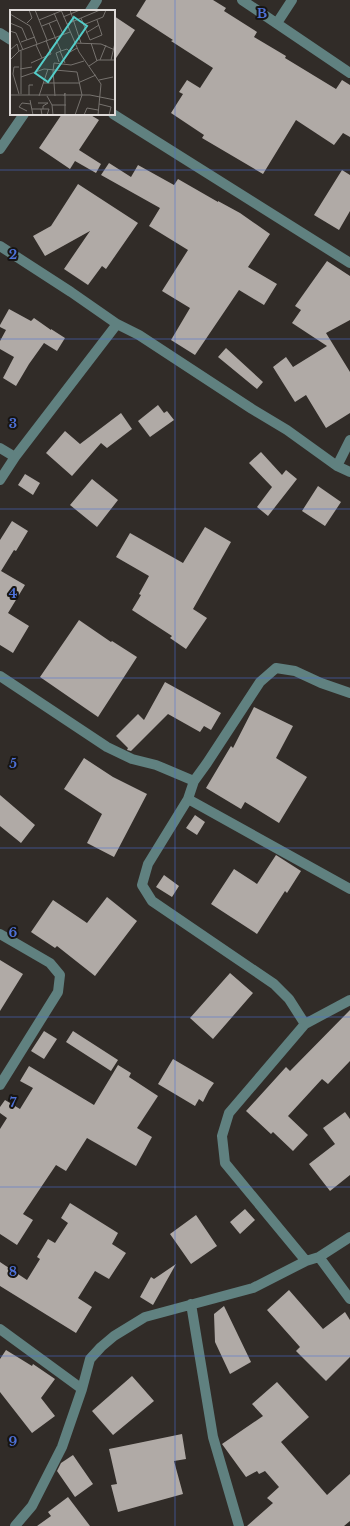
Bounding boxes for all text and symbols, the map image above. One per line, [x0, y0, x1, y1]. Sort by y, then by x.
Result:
text: B [257, 5, 267, 22]
inset map [10, 10, 115, 115]
text: 2 [9, 246, 17, 263]
text: 3 [9, 415, 17, 432]
text: 4 [9, 585, 18, 602]
text: 5 [9, 755, 17, 772]
text: 6 [9, 924, 18, 941]
text: 7 [10, 1094, 17, 1111]
text: 8 [9, 1263, 17, 1280]
text: 9 [9, 1433, 18, 1450]

